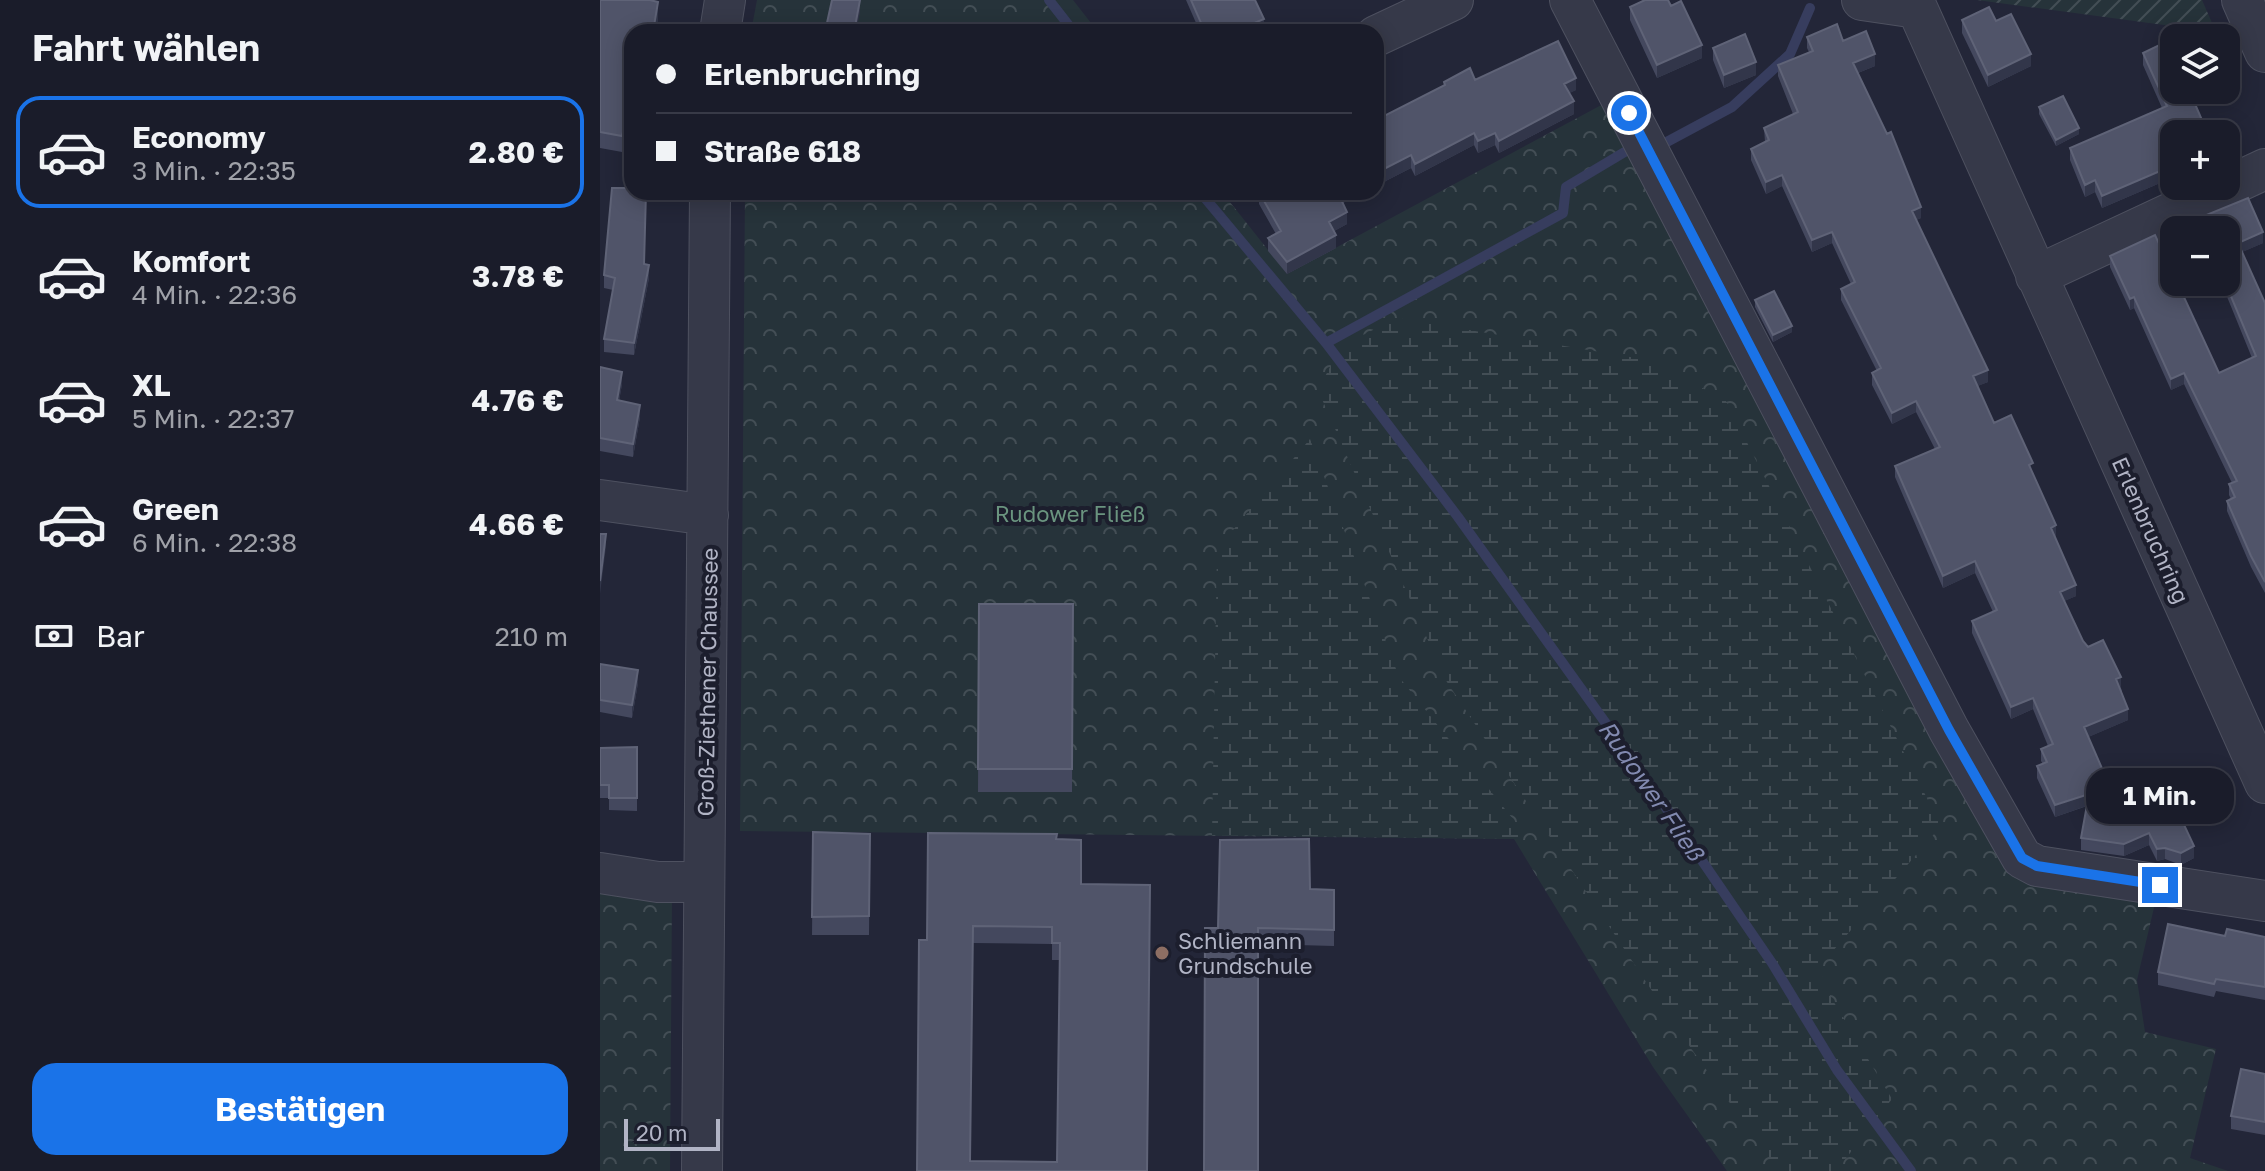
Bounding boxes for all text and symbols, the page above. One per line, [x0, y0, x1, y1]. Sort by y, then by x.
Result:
map controls [2160, 24, 2240, 296]
button: layers [2160, 24, 2240, 104]
text: Fahrt wählen [32, 26, 260, 69]
text: Erlenbruchring [704, 56, 920, 92]
route start [1611, 95, 1647, 131]
icon: car [36, 116, 108, 188]
text: Economy [132, 119, 266, 155]
button: + [2160, 120, 2240, 200]
text: Straße 618 [704, 133, 861, 169]
text: 2.80 € [469, 134, 564, 170]
text: 3 Min. · 22:35 [132, 155, 296, 186]
button: − [2160, 216, 2240, 296]
icon: car [36, 240, 108, 312]
text: Komfort [132, 243, 251, 279]
text: 3.78 € [472, 258, 564, 294]
text: 4 Min. · 22:36 [132, 279, 297, 310]
icon: car [36, 364, 108, 436]
text: XL [132, 367, 171, 403]
text: 4.76 € [472, 382, 564, 418]
text: 5 Min. · 22:37 [132, 403, 294, 434]
street label: Erlenbruchring [2107, 453, 2195, 607]
icon: car [36, 488, 108, 560]
text: Green [132, 491, 219, 527]
park label: Rudower Fließ [995, 500, 1145, 527]
text: 4.66 € [469, 506, 564, 542]
text: 6 Min. · 22:38 [132, 527, 297, 558]
street label: Groß-Ziethener Chaussee [691, 547, 723, 817]
icon: cash [32, 614, 76, 658]
text: Bar [96, 618, 145, 654]
text: 210 m [495, 621, 568, 652]
water label: Rudower Fließ [1593, 715, 1712, 867]
callout: 1 Min. [2086, 769, 2234, 825]
text: 1 Min. [2123, 780, 2197, 811]
route end [2142, 867, 2178, 903]
place label: Schliemann Grundschule [1178, 927, 1313, 979]
marker: Schliemann Grundschule [1153, 944, 1171, 962]
button: Bestätigen [32, 1063, 568, 1155]
scale bar [624, 1115, 720, 1151]
text: 20 m [636, 1119, 687, 1146]

